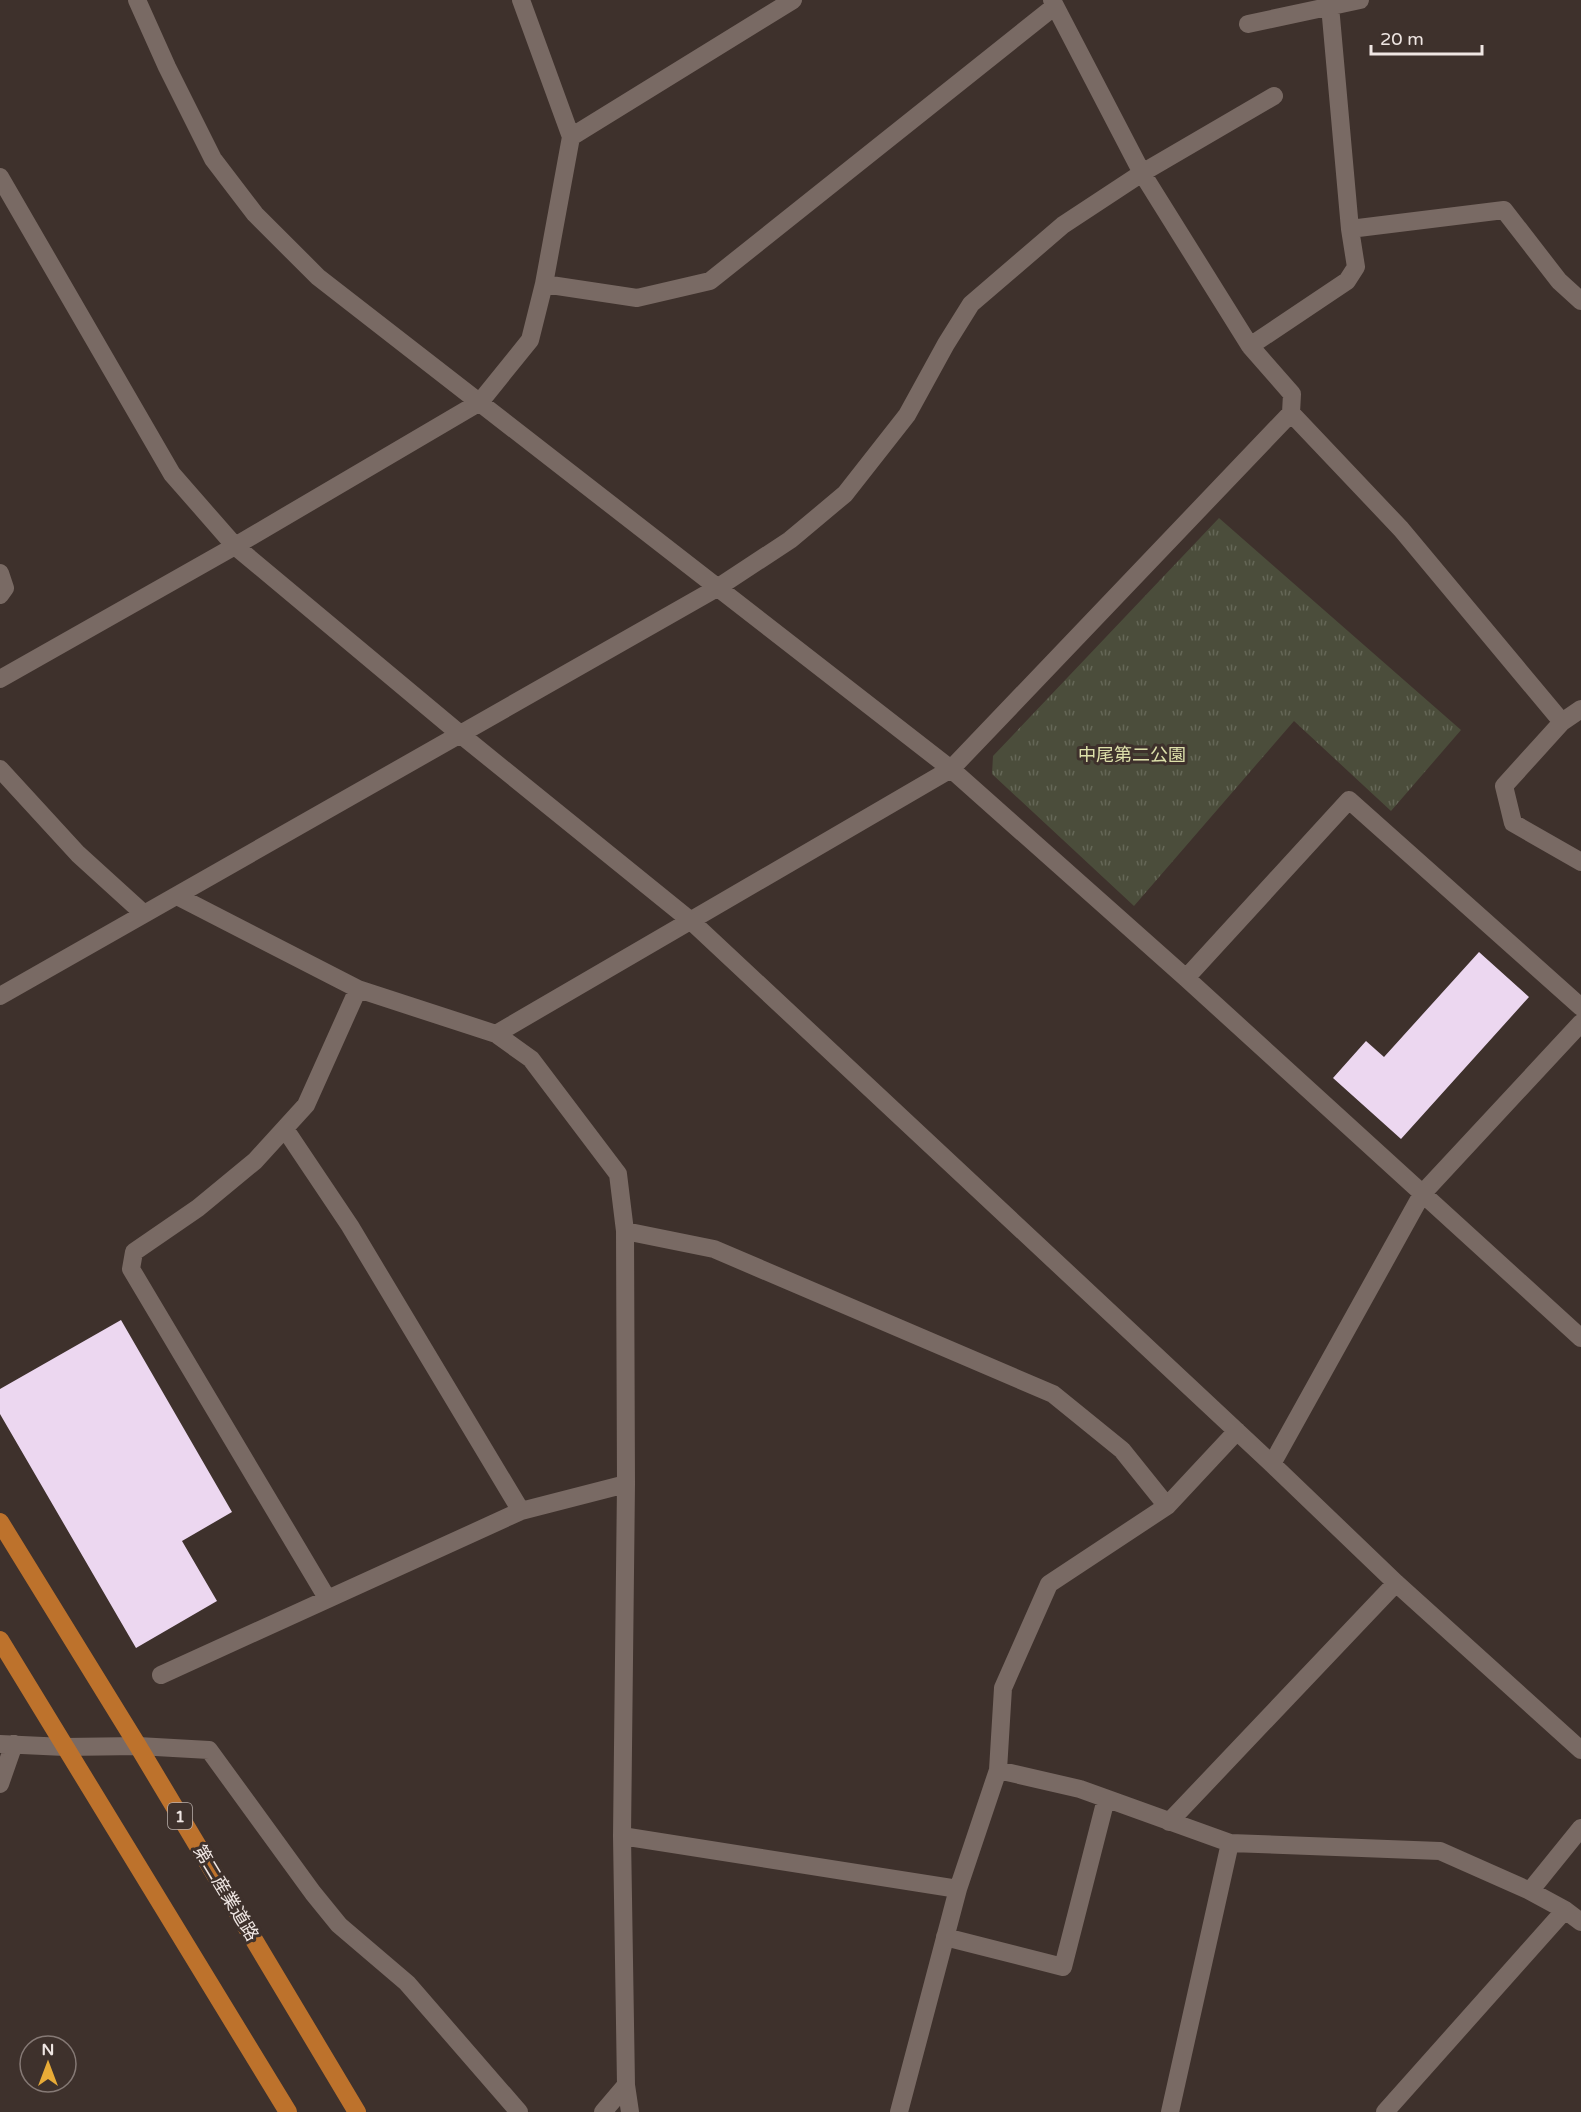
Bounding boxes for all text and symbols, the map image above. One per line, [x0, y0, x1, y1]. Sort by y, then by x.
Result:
scale bar [1371, 18, 1482, 56]
text: 20 m [1380, 28, 1424, 50]
park label: 中尾第二公園 [1078, 744, 1186, 766]
road number: 1 [168, 1803, 192, 1829]
street label: 第二産業道路 [189, 1841, 263, 1945]
north arrow [18, 2034, 78, 2094]
text: N [42, 2040, 54, 2060]

